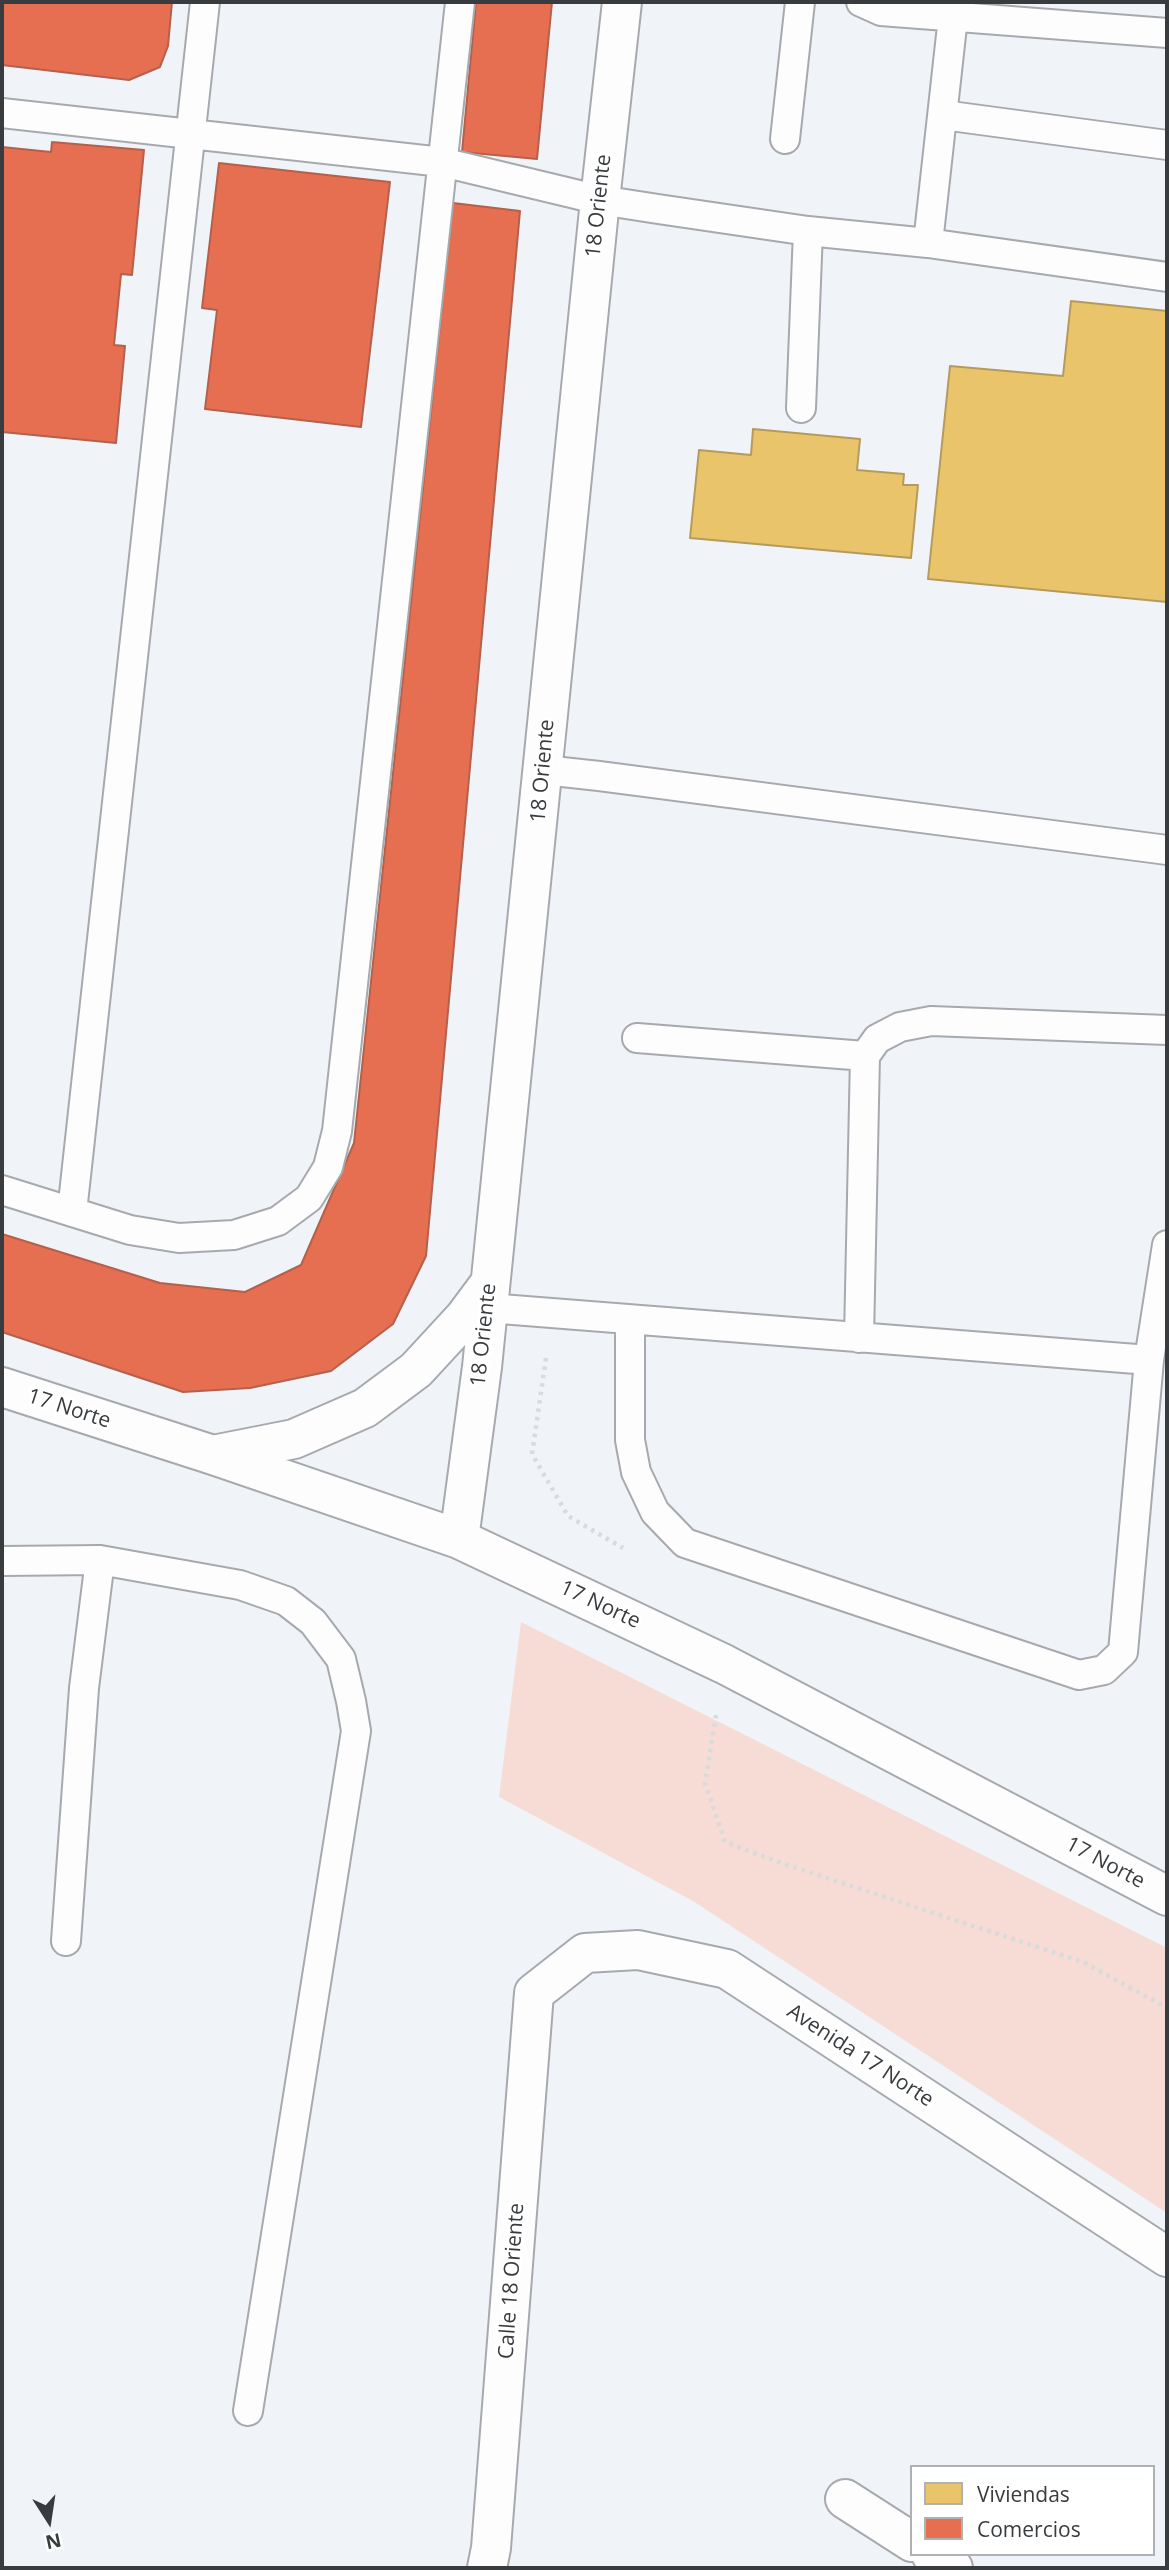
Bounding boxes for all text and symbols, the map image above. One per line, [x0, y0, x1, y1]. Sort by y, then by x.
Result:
street label: 18 Oriente [581, 153, 617, 259]
street label: 18 Oriente [526, 718, 560, 824]
street label: 18 Oriente [466, 1282, 502, 1388]
street label: 17 Norte [24, 1384, 114, 1434]
street label: 17 Norte [556, 1575, 644, 1635]
street label: 17 Norte [1061, 1832, 1149, 1894]
street label: Avenida 17 Norte [782, 1999, 938, 2113]
street label: Calle 18 Oriente [494, 2202, 530, 2360]
legend [910, 2465, 1155, 2556]
text: Viviendas [977, 2480, 1070, 2508]
north arrow [14, 2486, 84, 2556]
text: Comercios [977, 2515, 1081, 2543]
text: N [43, 2527, 64, 2556]

